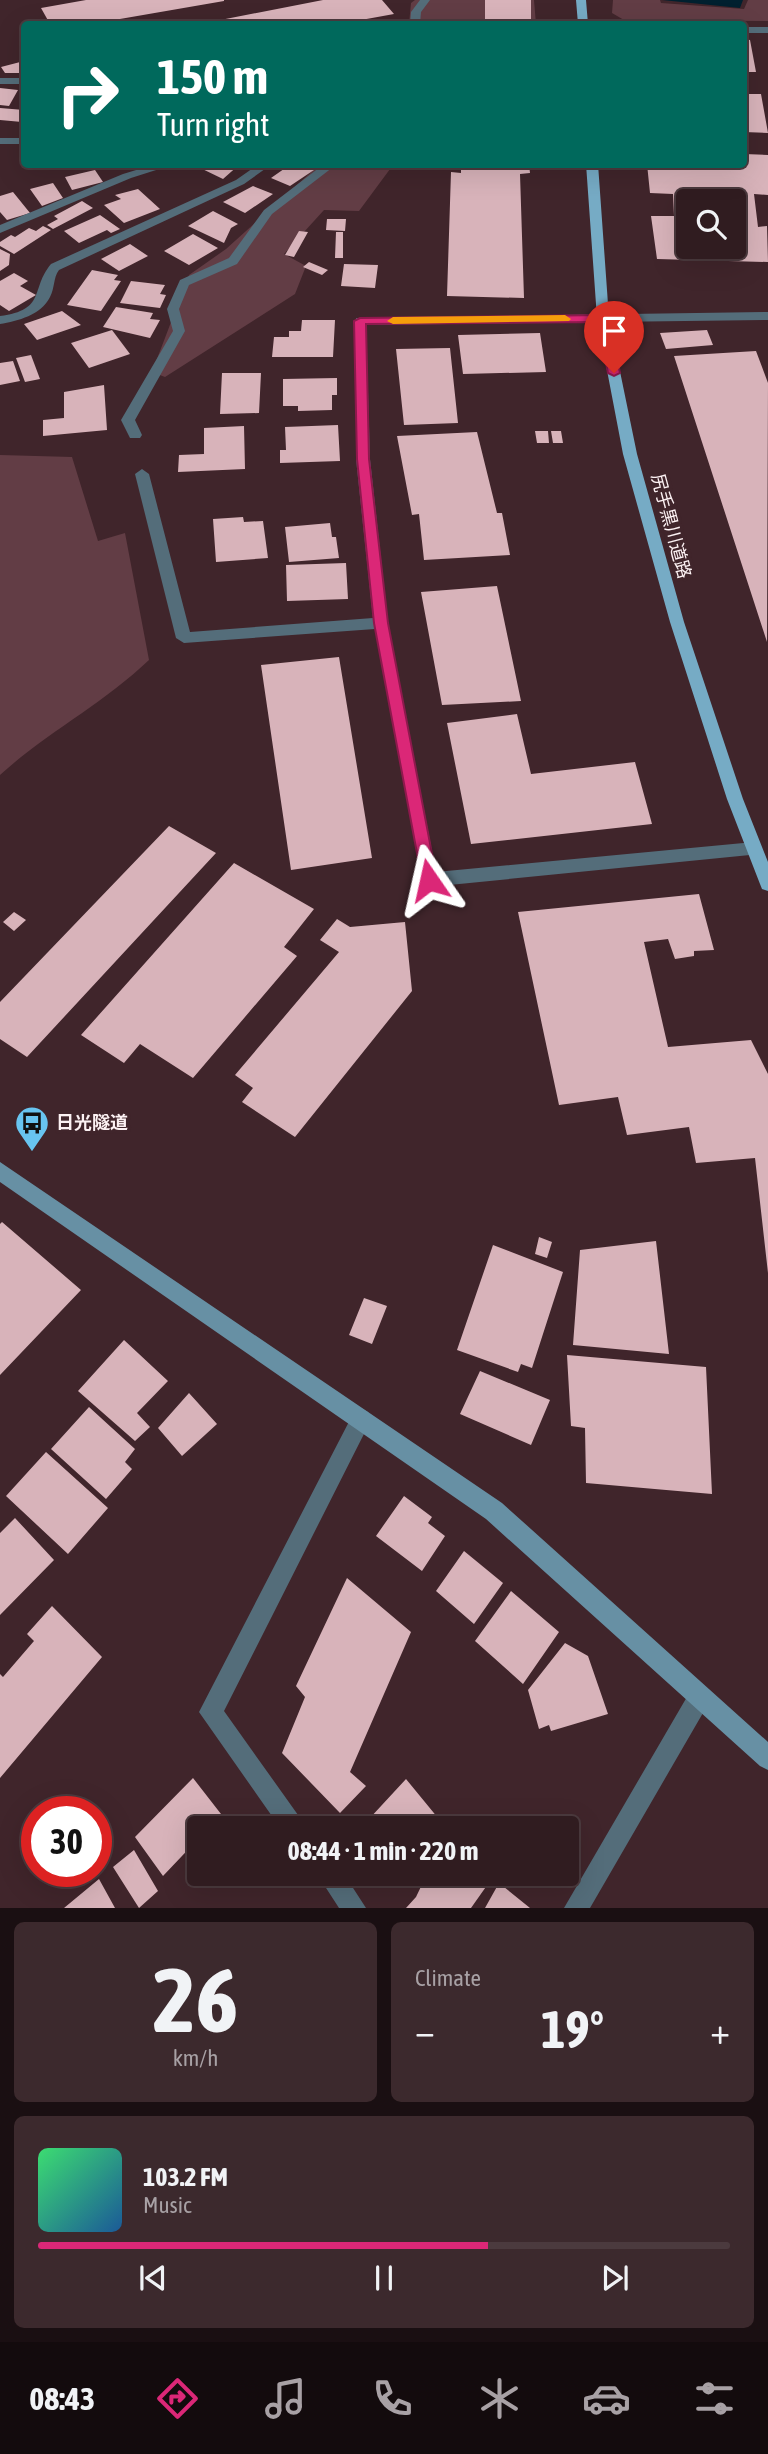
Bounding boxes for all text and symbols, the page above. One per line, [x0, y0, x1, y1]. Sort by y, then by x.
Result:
text: 150 m [157, 48, 268, 104]
icon: right [42, 49, 133, 140]
text: Turn right [157, 106, 270, 143]
map controls [676, 189, 746, 259]
button: search [676, 189, 746, 259]
pin [584, 301, 644, 373]
icon: arrive [595, 312, 633, 350]
street label: 尻手黒川道路 [647, 471, 696, 581]
position arrow [392, 843, 466, 917]
bus stop icon: 日光隧道 [13, 1104, 51, 1153]
place label: 日光隧道 [56, 1112, 128, 1133]
speed limit sign: 30 [21, 1796, 112, 1887]
text: 08:44 · 1 min · 220 m [288, 1836, 478, 1866]
text: 26 [153, 1947, 238, 2051]
text: Climate [415, 1965, 481, 1991]
text: 19° [541, 1999, 604, 2059]
text: − [415, 2009, 435, 2052]
text: + [710, 2009, 730, 2052]
text: km/h [173, 2045, 218, 2071]
text: 103.2 FM [143, 2162, 228, 2192]
text: Music [143, 2192, 191, 2218]
icon: previous [134, 2259, 172, 2297]
icon: pause [365, 2259, 403, 2297]
icon: next [596, 2259, 634, 2297]
icon: directions [153, 2374, 202, 2423]
icon: music [261, 2374, 310, 2423]
icon: phone [368, 2374, 417, 2423]
icon: climate [475, 2374, 524, 2423]
icon: car [582, 2374, 631, 2423]
icon: filters [690, 2374, 739, 2423]
text: 08:43 [29, 2380, 95, 2417]

